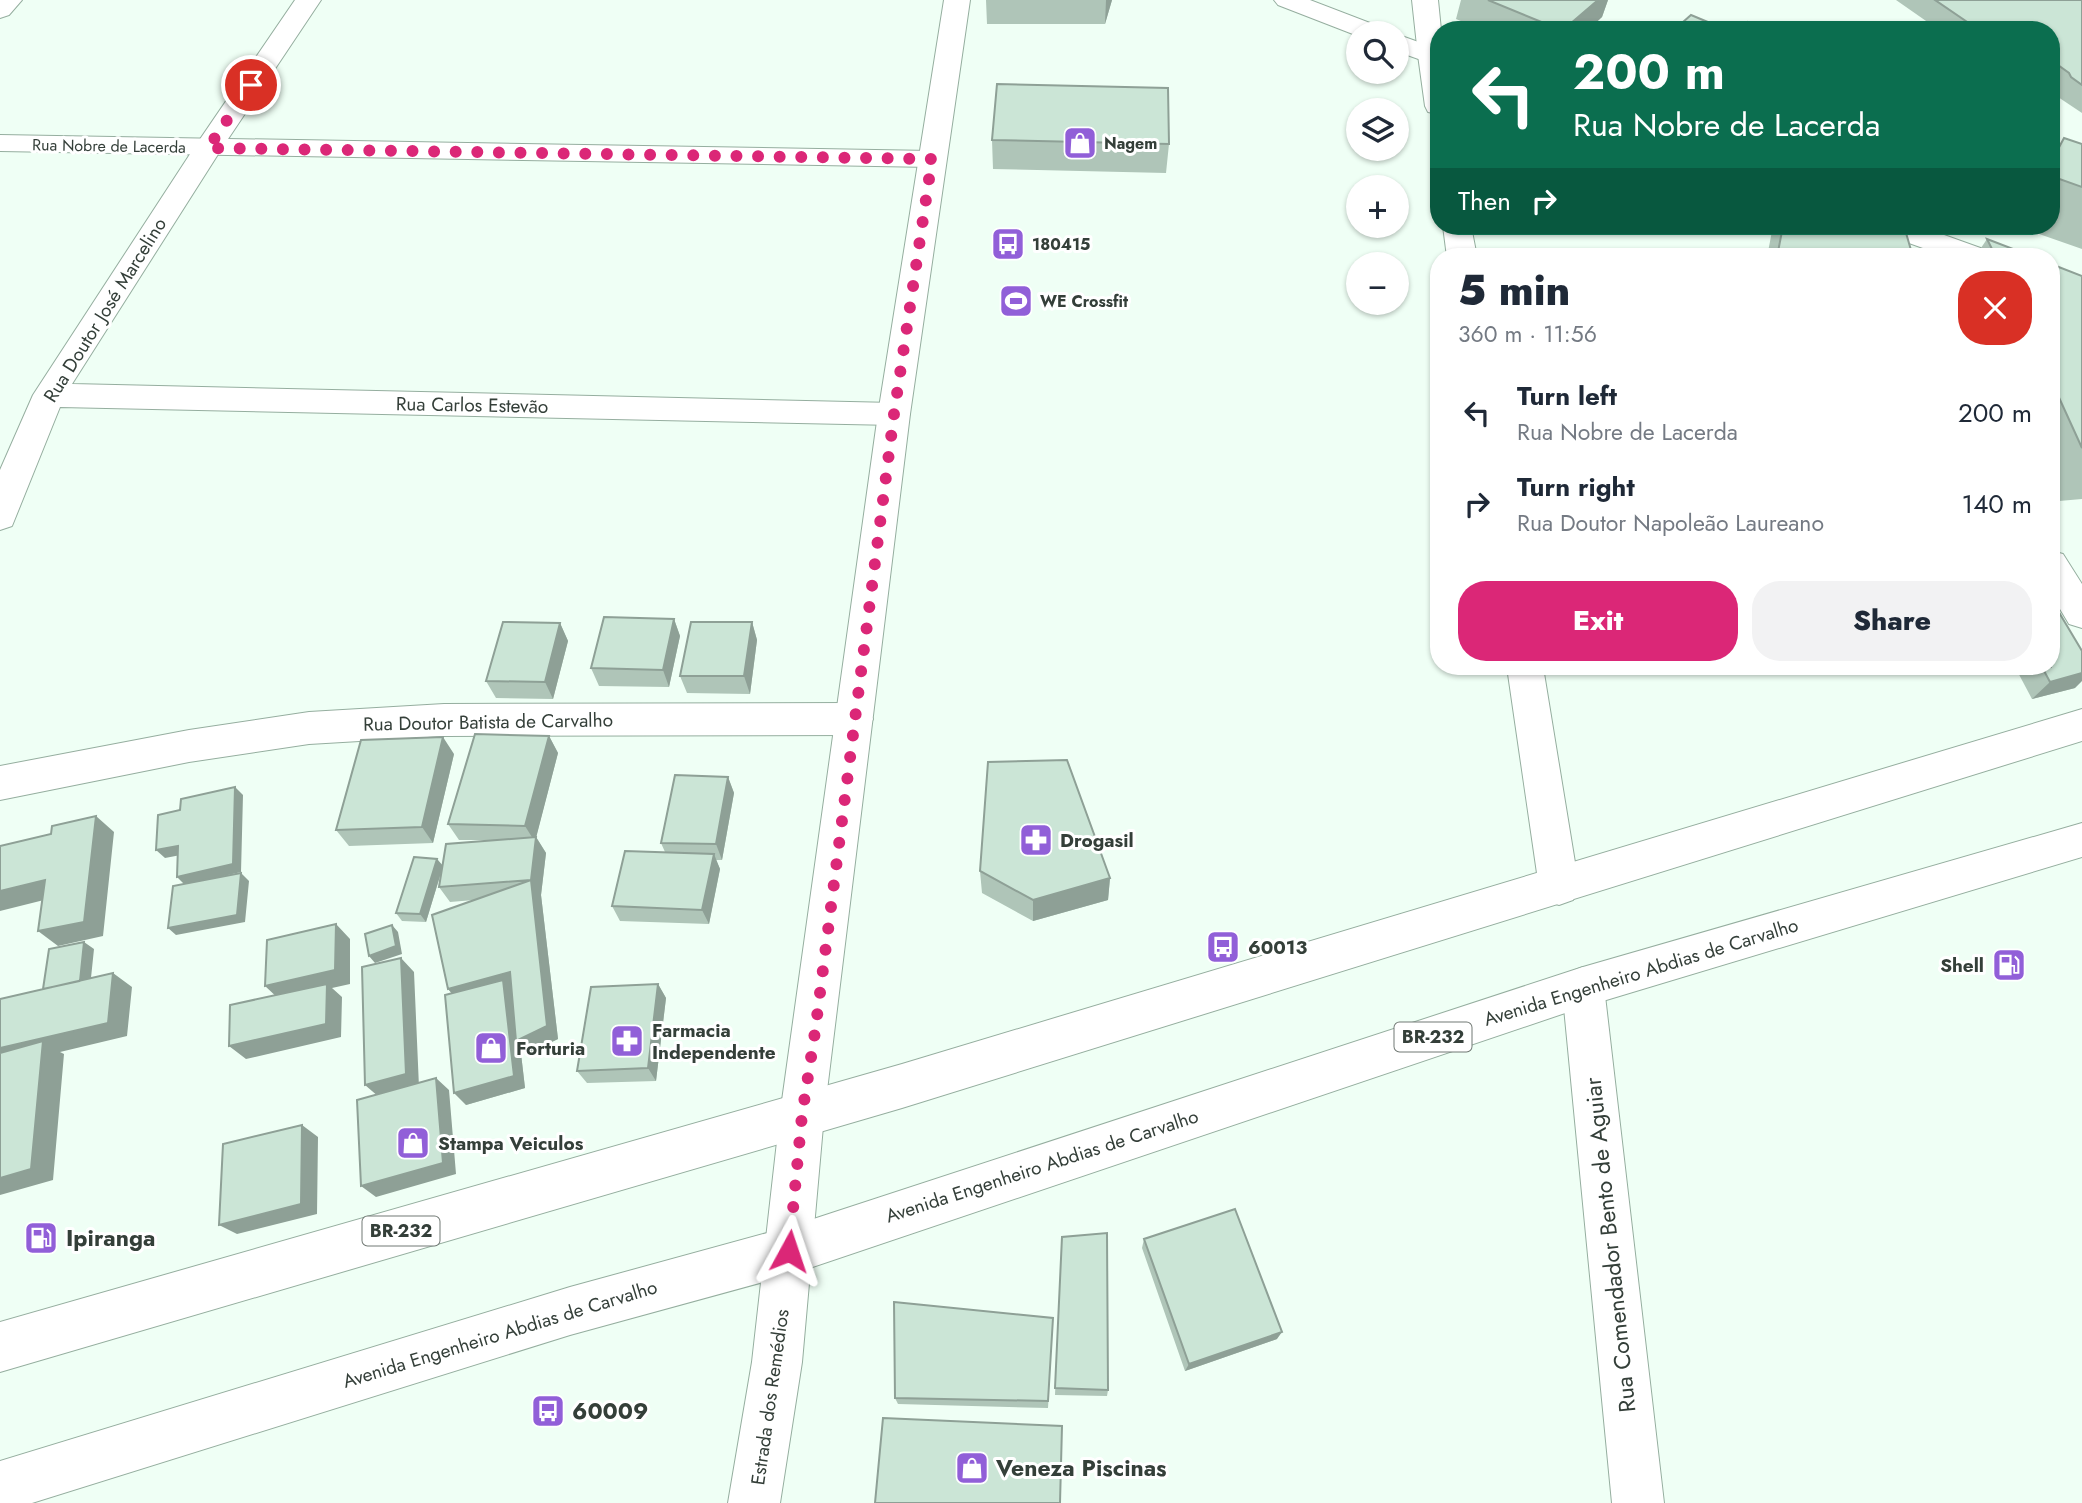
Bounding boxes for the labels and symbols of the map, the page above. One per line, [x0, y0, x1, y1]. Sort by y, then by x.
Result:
pin [221, 55, 281, 115]
shop icon: Nagem [1061, 124, 1099, 162]
place label: Nagem [1104, 132, 1157, 155]
street label: Rua Nobre de Lacerda [32, 133, 186, 159]
street label: Rua Doutor José Marcelino [37, 212, 173, 408]
bus stop icon: 180415 [989, 225, 1027, 263]
place label: 180415 [1032, 233, 1090, 256]
sports icon: WE Crossfit [997, 282, 1035, 320]
place label: WE Crossfit [1040, 290, 1129, 313]
street label: Rua Carlos Estevão [396, 390, 548, 420]
street label: Rua Doutor Batista de Carvalho [363, 706, 613, 738]
pharmacy icon: Drogasil [1017, 821, 1055, 859]
place label: Drogasil [1060, 827, 1134, 854]
street label: Avenida Engenheiro Abdias de Carvalho [1480, 911, 1802, 1033]
bus stop icon: 60013 [1204, 928, 1242, 966]
place label: 60013 [1248, 934, 1308, 961]
fuel station icon: Shell [1990, 946, 2028, 984]
place label: Shell [1940, 952, 1984, 979]
place label: Farmacia Independente [652, 1017, 776, 1066]
pharmacy icon: Farmacia Independente [608, 1022, 646, 1060]
road number: BR-232 [1394, 1022, 1472, 1052]
shop icon: Forturia [472, 1029, 510, 1067]
place label: Forturia [516, 1035, 585, 1062]
street label: Rua Comendador Bento de Aguiar [1575, 1076, 1644, 1414]
street label: Avenida Engenheiro Abdias de Carvalho [882, 1103, 1202, 1229]
shop icon: Stampa Veiculos [394, 1124, 432, 1162]
place label: Stampa Veiculos [438, 1130, 584, 1157]
position arrow [752, 1214, 826, 1288]
road number: BR-232 [362, 1216, 440, 1246]
fuel station icon: Ipiranga [22, 1219, 60, 1257]
place label: Ipiranga [66, 1221, 155, 1255]
street label: Avenida Engenheiro Abdias de Carvalho [339, 1273, 661, 1395]
street label: Estrada dos Remédios [744, 1307, 796, 1487]
bus stop icon: 60009 [529, 1392, 567, 1430]
place label: 60009 [572, 1394, 648, 1428]
shop icon: Veneza Piscinas [953, 1449, 991, 1487]
place label: Veneza Piscinas [995, 1451, 1167, 1485]

